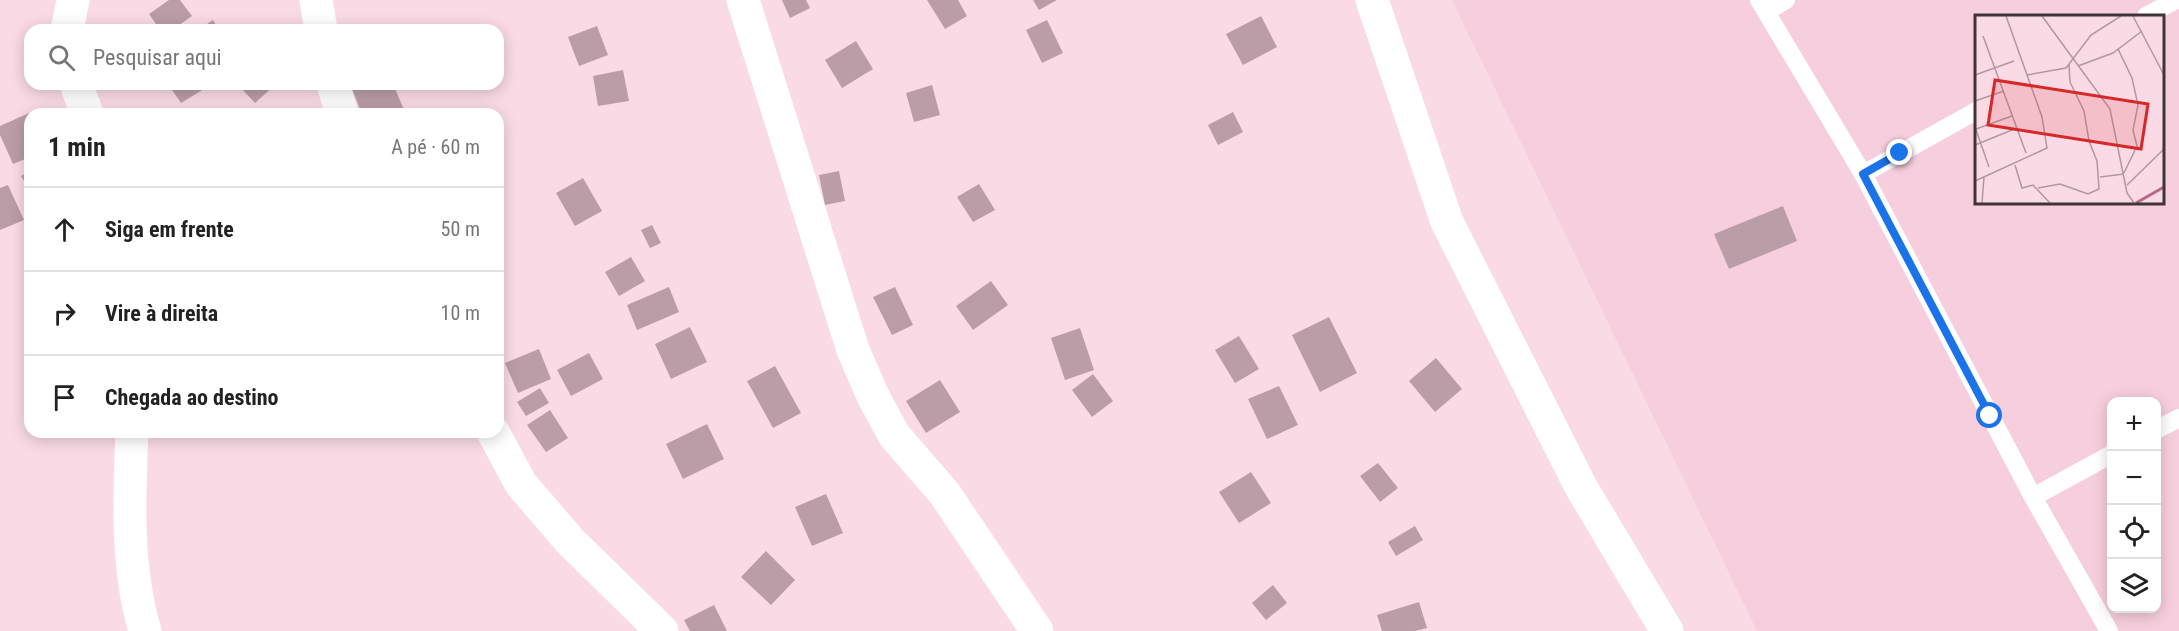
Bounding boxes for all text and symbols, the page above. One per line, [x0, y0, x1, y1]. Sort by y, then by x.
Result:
inset map [1975, 15, 2164, 204]
search box [24, 24, 504, 90]
icon: search [45, 41, 78, 74]
text: Pesquisar aqui [93, 45, 222, 70]
text: 1 min [48, 132, 106, 162]
text: A pé · 60 m [391, 135, 480, 159]
route end [1886, 139, 1912, 165]
icon: ahead [48, 213, 81, 246]
text: Siga em frente [105, 217, 234, 242]
text: 50 m [441, 217, 480, 241]
icon: right [48, 297, 81, 330]
text: Vire à direita [105, 301, 218, 326]
text: 10 m [441, 301, 480, 325]
icon: arrive [48, 381, 81, 414]
text: Chegada ao destino [105, 385, 279, 410]
map controls [2107, 397, 2161, 613]
button: + [2107, 397, 2161, 451]
route start [1976, 402, 2002, 428]
button: − [2107, 451, 2161, 505]
button: locate [2107, 505, 2161, 559]
button: layers [2107, 559, 2161, 613]

